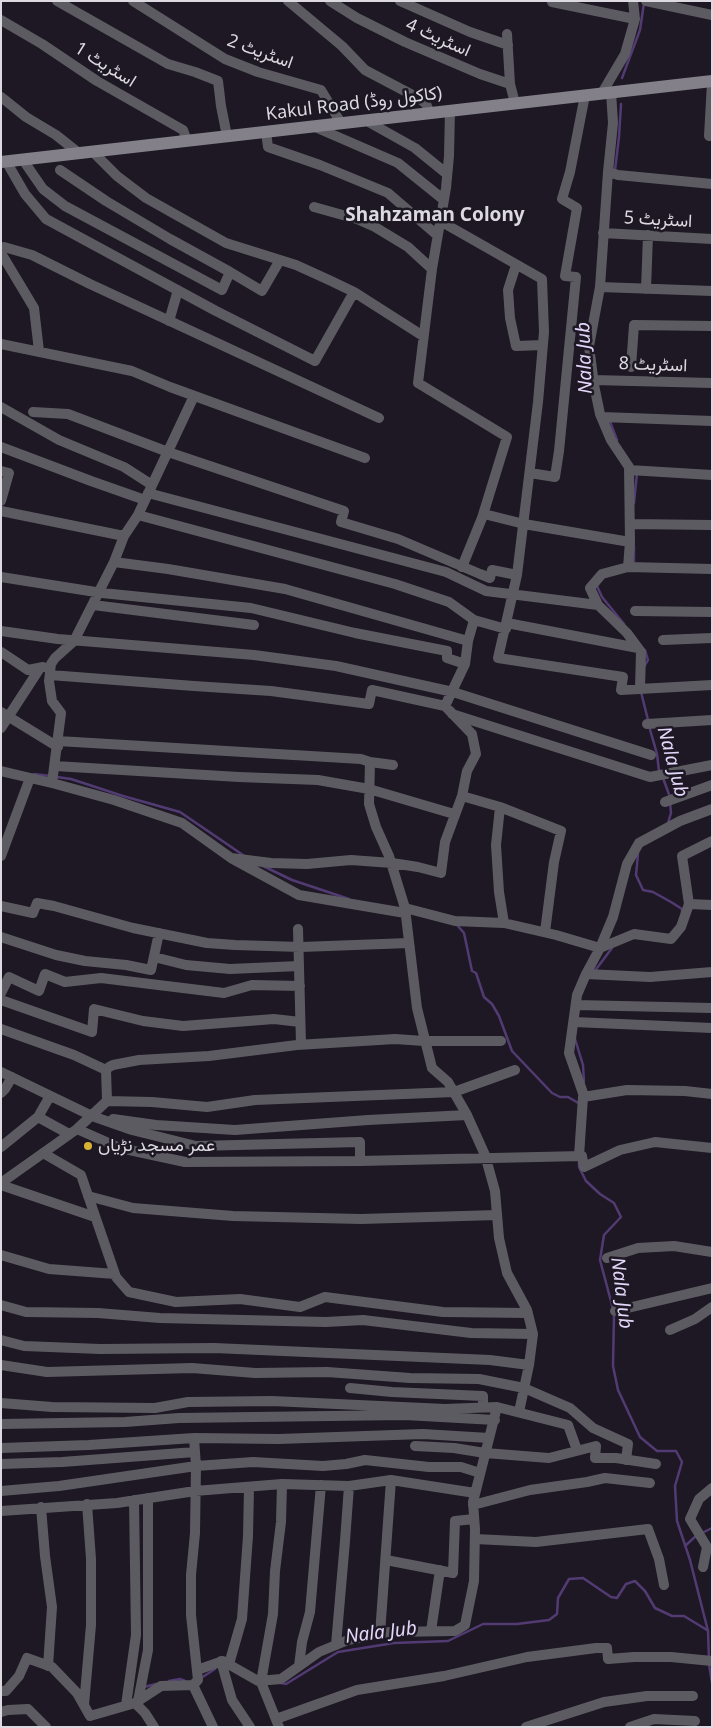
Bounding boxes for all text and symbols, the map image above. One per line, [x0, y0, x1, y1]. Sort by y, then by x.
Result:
street label: اسٹریٹ 4 [402, 14, 474, 62]
street label: اسٹریٹ 2 [224, 30, 296, 74]
street label: اسٹریٹ 1 [70, 38, 140, 92]
street label: Kakul Road (کاکول روڈ) [265, 82, 443, 126]
district label: Shahzaman Colony [345, 205, 525, 227]
street label: اسٹریٹ 5 [623, 207, 693, 233]
water label: Nala Jub [572, 322, 598, 394]
street label: اسٹریٹ 8 [618, 353, 688, 377]
water label: Nala Jub [652, 724, 692, 800]
place label: عمر مسجد نڑیاں [98, 1135, 215, 1157]
marker: عمر مسجد نڑیاں [82, 1140, 94, 1152]
water label: Nala Jub [605, 1256, 637, 1330]
water label: Nala Jub [344, 1617, 418, 1649]

